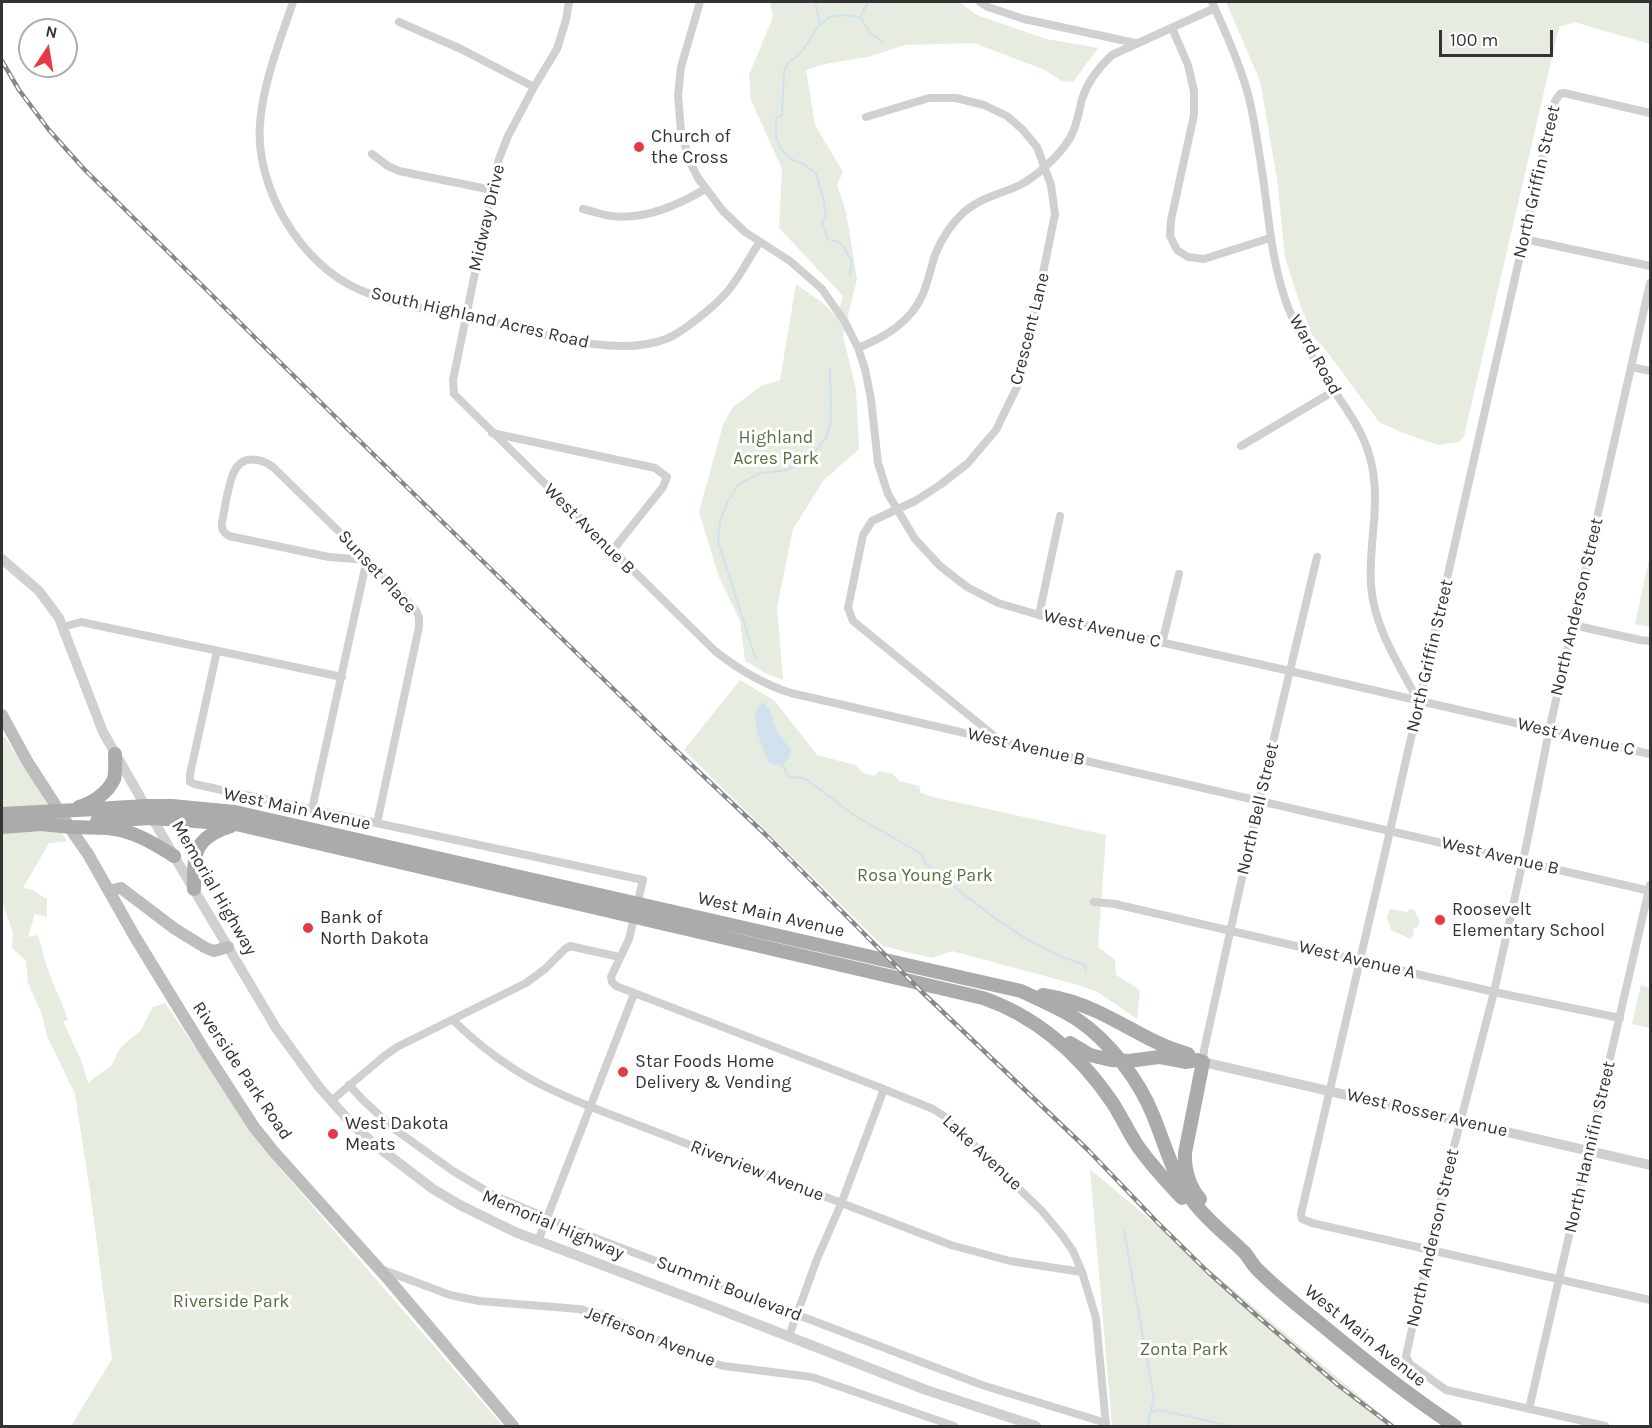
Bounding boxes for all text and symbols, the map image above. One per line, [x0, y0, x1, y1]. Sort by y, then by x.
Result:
north arrow [18, 18, 78, 78]
scale bar [1442, 18, 1556, 56]
text: N [44, 21, 59, 42]
text: 100 m [1450, 29, 1498, 51]
street label: North Griffin Street [1509, 103, 1565, 261]
place label: Church of the Cross [651, 126, 731, 168]
marker: Church of the Cross [632, 140, 646, 154]
street label: Midway Drive [464, 163, 510, 273]
street label: Crescent Lane [1006, 271, 1054, 387]
street label: South Highland Acres Road [369, 282, 591, 354]
street label: Ward Road [1284, 311, 1346, 399]
park label: Highland Acres Park [733, 427, 819, 470]
street label: West Avenue B [539, 479, 639, 579]
street label: North Anderson Street [1546, 516, 1608, 698]
street label: Sunset Place [333, 526, 421, 618]
street label: North Griffin Street [1402, 577, 1458, 735]
street label: West Avenue C [1041, 605, 1163, 653]
street label: West Avenue C [1515, 713, 1637, 761]
street label: West Avenue B [965, 723, 1087, 771]
street label: North Bell Street [1232, 741, 1284, 877]
street label: West Main Avenue [221, 783, 373, 835]
street label: Memorial Highway [167, 817, 261, 959]
street label: West Avenue B [1439, 832, 1561, 880]
park label: Rosa Young Park [857, 865, 993, 887]
street label: West Main Avenue [695, 888, 847, 942]
place label: Roosevelt Elementary School [1452, 899, 1605, 942]
place label: Bank of North Dakota [320, 907, 429, 950]
marker: Roosevelt Elementary School [1433, 913, 1447, 927]
marker: Bank of North Dakota [301, 921, 315, 935]
street label: West Avenue A [1297, 936, 1417, 984]
street label: Riverside Park Road [188, 998, 296, 1144]
place label: Star Foods Home Delivery & Vending [635, 1051, 791, 1094]
street label: North Hannifin Street [1560, 1059, 1620, 1235]
marker: Star Foods Home Delivery & Vending [616, 1065, 630, 1079]
street label: West Rosser Avenue [1345, 1084, 1509, 1142]
street label: Lake Avenue [938, 1111, 1026, 1195]
place label: West Dakota Meats [345, 1113, 449, 1156]
marker: West Dakota Meats [326, 1127, 340, 1141]
street label: Riverview Avenue [687, 1136, 827, 1206]
street label: North Anderson Street [1402, 1147, 1464, 1329]
street label: Memorial Highway [479, 1185, 627, 1265]
street label: Summit Boulevard [653, 1251, 805, 1327]
street label: West Main Avenue [1300, 1280, 1430, 1392]
park label: Riverside Park [173, 1291, 289, 1313]
street label: Jefferson Avenue [582, 1302, 718, 1372]
park label: Zonta Park [1140, 1339, 1228, 1361]

